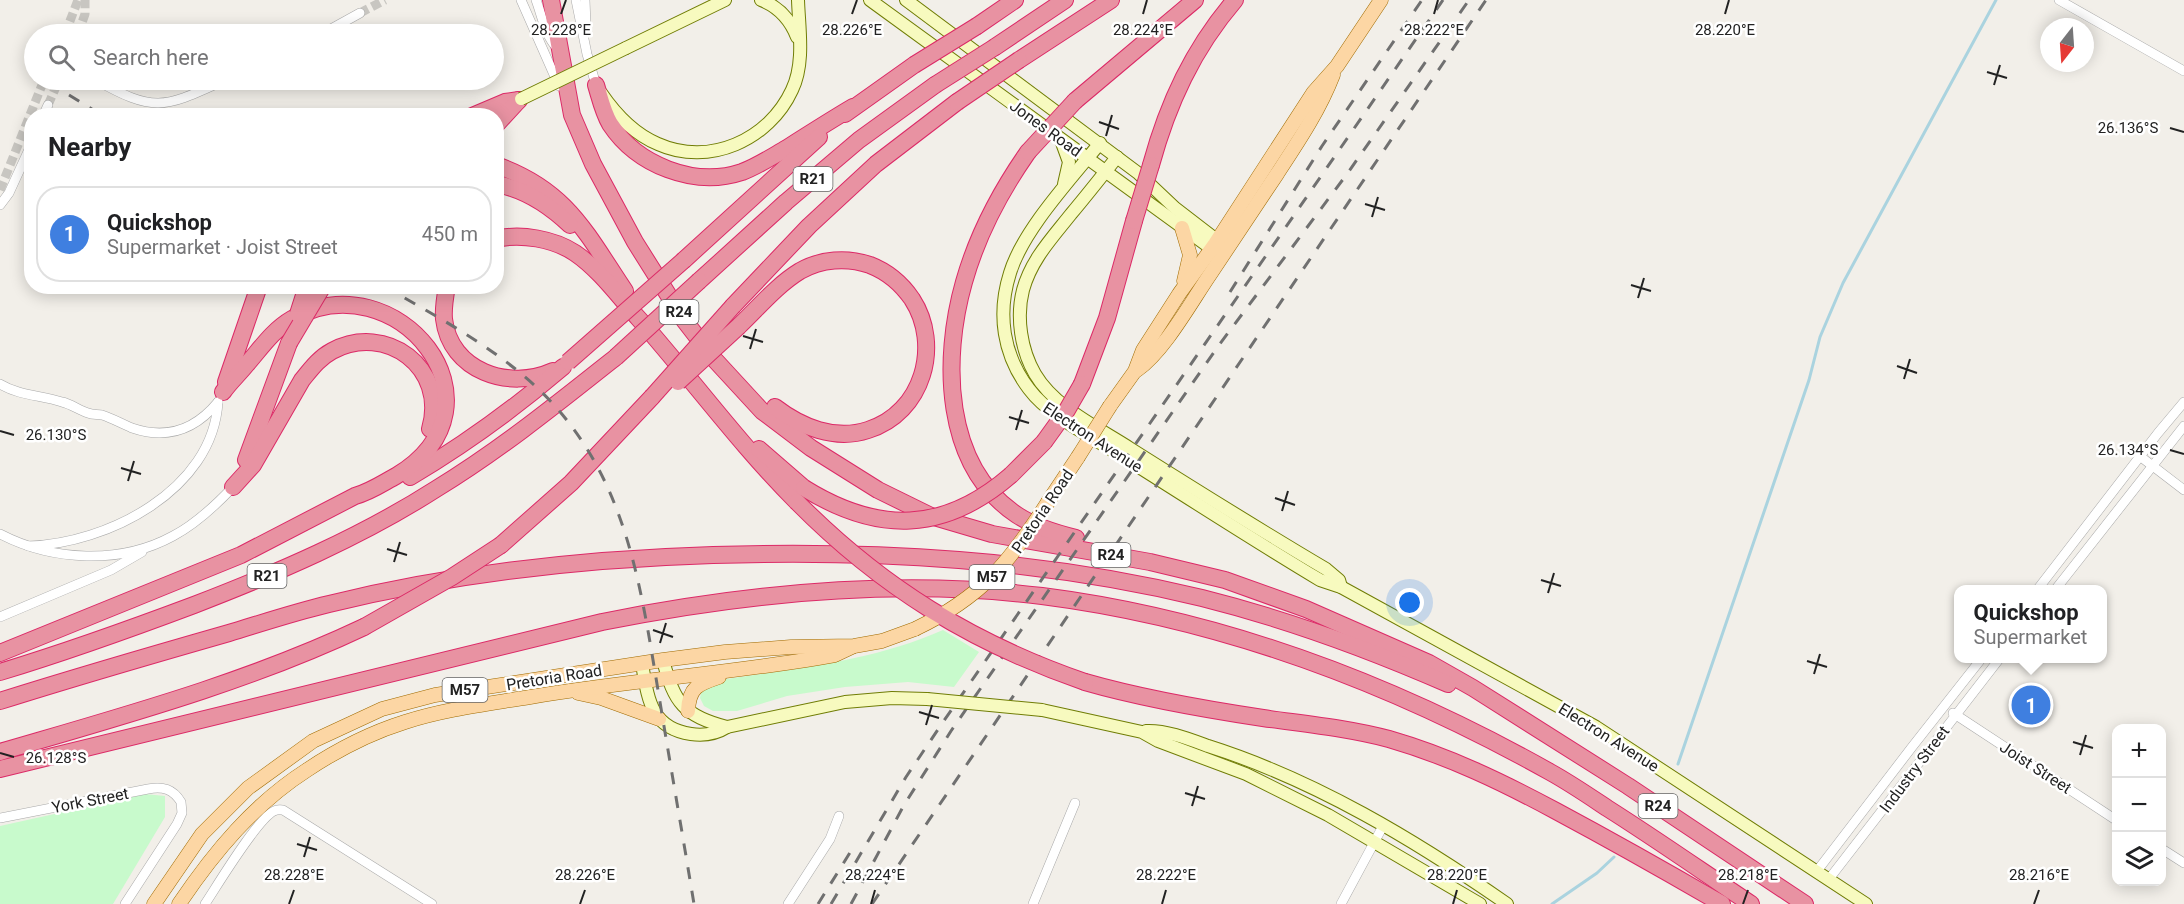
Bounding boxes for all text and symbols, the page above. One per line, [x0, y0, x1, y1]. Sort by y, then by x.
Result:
north arrow [2040, 18, 2094, 72]
text: 28.228°E [531, 21, 592, 39]
text: 28.226°E [822, 21, 883, 39]
text: 28.224°E [1113, 21, 1174, 39]
text: 28.222°E [1404, 21, 1465, 39]
text: 28.220°E [1695, 21, 1756, 39]
search box [24, 24, 504, 90]
icon: search [45, 41, 78, 74]
text: Search here [93, 45, 209, 70]
street label: Jones Road [1006, 96, 1085, 161]
text: 26.136°S [2098, 119, 2158, 137]
text: Nearby [48, 132, 131, 162]
road number: R21 [794, 167, 832, 191]
text: Quickshop [107, 210, 212, 235]
text: 1 [64, 222, 75, 246]
text: 450 m [422, 222, 478, 246]
text: Supermarket · Joist Street [107, 235, 338, 259]
road number: R24 [660, 300, 698, 324]
street label: Electron Avenue [1040, 398, 1146, 477]
text: 26.130°S [26, 426, 86, 444]
text: 26.134°S [2098, 441, 2158, 459]
street label: Pretoria Road [1007, 466, 1077, 557]
road number: R24 [1092, 543, 1130, 567]
road number: R21 [248, 564, 286, 588]
road number: M57 [970, 565, 1014, 589]
popup [1954, 585, 2107, 663]
your location [1395, 588, 1424, 617]
text: Quickshop [1974, 600, 2079, 625]
text: Supermarket [1974, 625, 2087, 649]
street label: Pretoria Road [505, 661, 603, 694]
road number: M57 [442, 678, 488, 702]
pin: 1 [2012, 682, 2050, 728]
street label: Electron Avenue [1555, 699, 1662, 776]
street label: Industry Street [1876, 722, 1953, 816]
map controls [2112, 724, 2166, 886]
button: + [2112, 724, 2166, 778]
street label: Joist Street [1996, 737, 2075, 798]
text: 26.128°S [26, 749, 86, 767]
button: − [2112, 778, 2166, 832]
street label: York Street [50, 784, 130, 817]
road number: R24 [1638, 794, 1678, 818]
button: layers [2112, 832, 2166, 886]
text: 28.228°E [264, 866, 325, 884]
text: 28.226°E [555, 866, 616, 884]
text: 28.224°E [845, 866, 906, 884]
text: 28.222°E [1136, 866, 1197, 884]
text: 28.220°E [1427, 866, 1488, 884]
text: 28.218°E [1718, 866, 1779, 884]
text: 28.216°E [2009, 866, 2070, 884]

